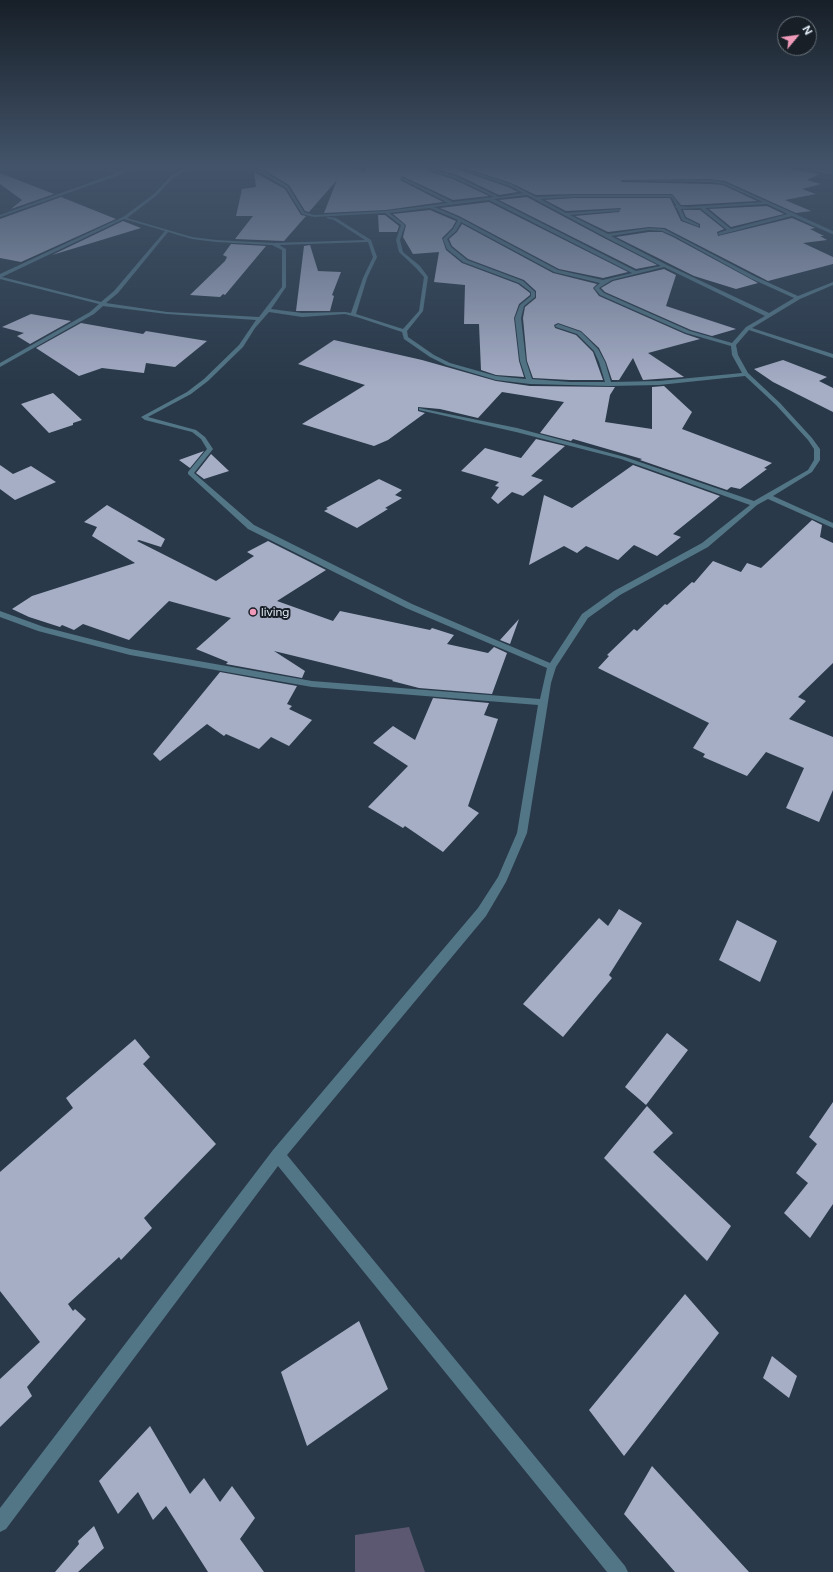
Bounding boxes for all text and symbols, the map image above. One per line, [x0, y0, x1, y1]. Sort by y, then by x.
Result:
north arrow [777, 16, 817, 56]
text: N [799, 24, 815, 37]
place label: living [261, 605, 289, 619]
marker: living [248, 607, 258, 617]

